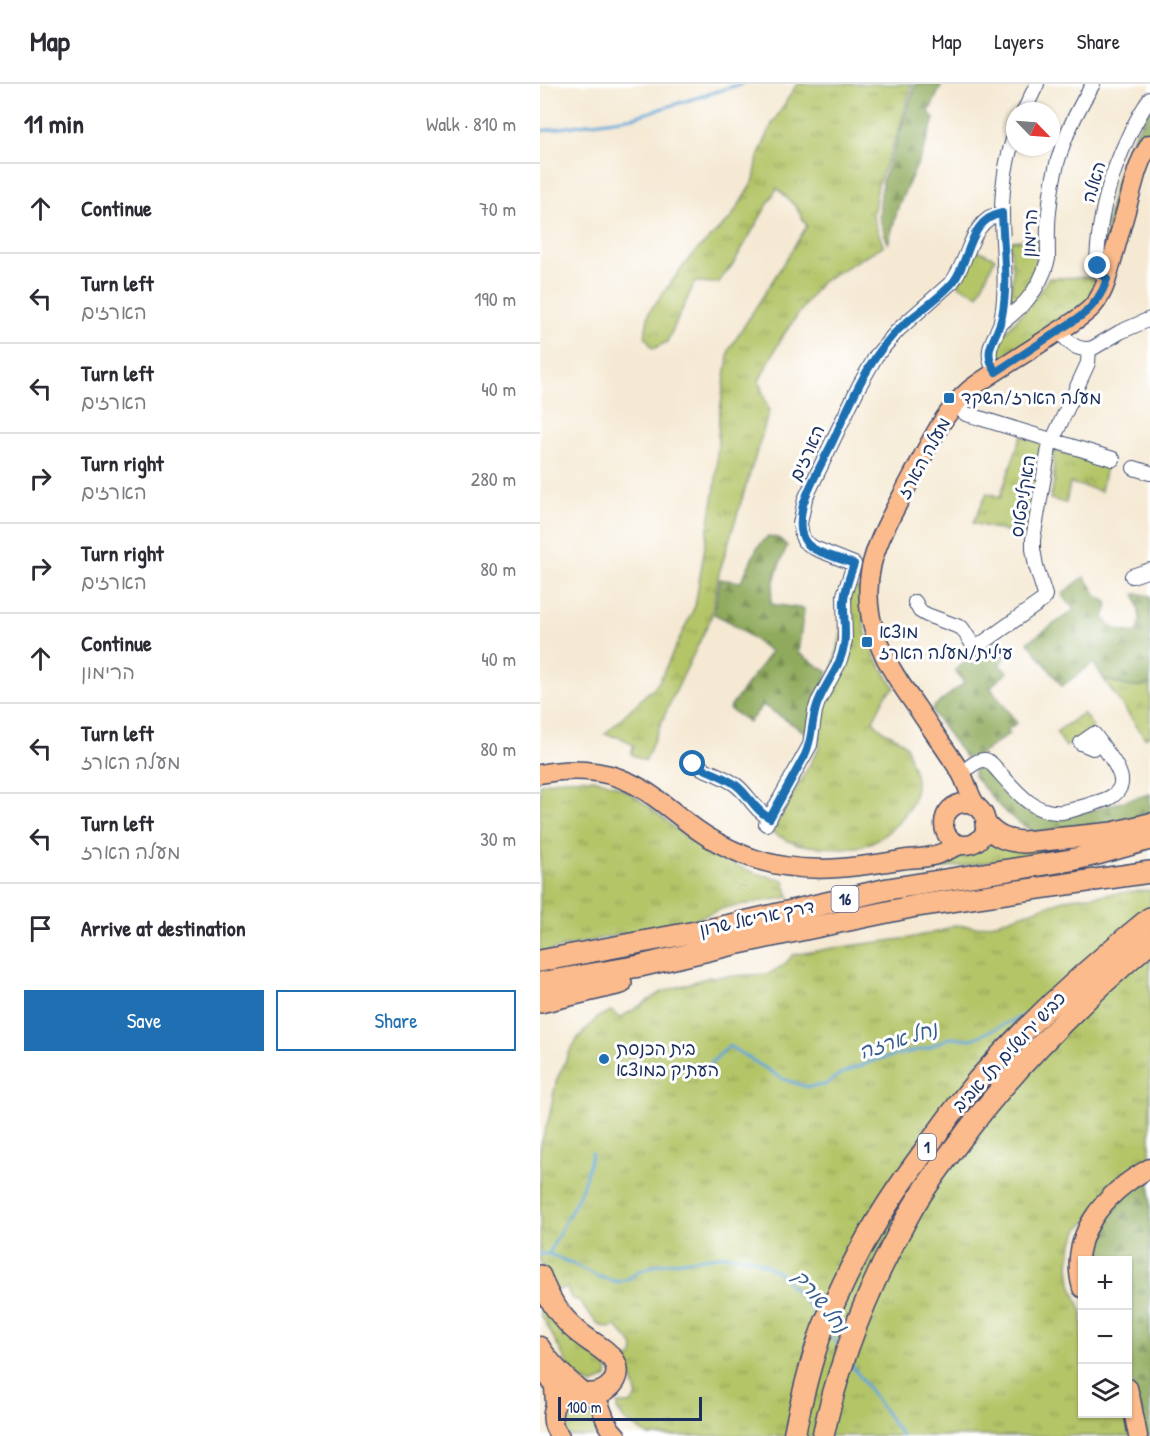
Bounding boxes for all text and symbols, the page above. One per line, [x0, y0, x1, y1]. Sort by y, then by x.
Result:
text: Map [30, 22, 70, 60]
text: Map [932, 27, 961, 56]
text: Layers [994, 27, 1044, 56]
text: Share [1077, 27, 1120, 56]
north arrow [1006, 102, 1060, 156]
text: 11 min [24, 106, 84, 141]
text: Walk · 810 m [426, 110, 516, 137]
street label: האלה [1075, 158, 1112, 206]
icon: ahead [24, 192, 57, 225]
text: Continue [81, 193, 152, 223]
text: 70 m [479, 195, 516, 222]
street label: הרימון [1016, 208, 1043, 258]
route end [1084, 252, 1110, 278]
text: Turn left [81, 268, 154, 298]
icon: left [24, 282, 57, 315]
text: 190 m [474, 285, 516, 312]
text: הארזים [81, 298, 147, 325]
text: Turn left [81, 358, 154, 388]
icon: left [24, 372, 57, 405]
text: 40 m [481, 375, 516, 402]
place label: מעלה הארז/השקד [961, 385, 1102, 410]
text: הארזים [81, 388, 147, 415]
marker: מעלה הארז/השקד [942, 391, 956, 405]
street label: מעלה הארז [891, 412, 956, 503]
street label: הארזים [783, 421, 830, 485]
text: Turn right [81, 448, 164, 478]
street label: האקליפטוס [1004, 453, 1041, 539]
icon: right [24, 462, 57, 495]
text: 280 m [471, 465, 516, 492]
text: הארזים [81, 478, 147, 505]
text: Turn right [81, 538, 164, 568]
icon: right [24, 552, 57, 585]
text: 80 m [480, 555, 516, 582]
text: הארזים [81, 568, 147, 595]
place label: מוצא עילית/מעלה הארז [879, 619, 1012, 665]
text: Continue [81, 628, 152, 658]
marker: מוצא עילית/מעלה הארז [860, 635, 874, 649]
icon: ahead [24, 642, 57, 675]
text: 40 m [481, 645, 516, 672]
text: הרימון [81, 658, 135, 685]
text: Turn left [81, 718, 154, 748]
icon: left [24, 732, 57, 765]
text: 80 m [480, 735, 516, 762]
text: מעלה הארז [81, 748, 181, 775]
route start [679, 750, 705, 776]
text: Turn left [81, 808, 154, 838]
icon: left [24, 822, 57, 855]
text: 30 m [480, 825, 516, 852]
text: מעלה הארז [81, 838, 181, 865]
road number: 16 [832, 886, 858, 912]
street label: דרך אריאל שרון [697, 893, 817, 942]
icon: arrive [24, 912, 57, 945]
text: Arrive at destination [81, 913, 246, 943]
street label: כביש ירושלים תל אביב [946, 986, 1071, 1117]
button: Save [24, 990, 264, 1051]
button: Share [276, 990, 516, 1051]
water label: נחל ארזה [855, 1014, 941, 1065]
place label: בית הכנסת העתיק במוצא [616, 1036, 719, 1082]
marker: בית הכנסת העתיק במוצא [597, 1052, 611, 1066]
road number: 1 [918, 1134, 936, 1160]
map controls [1078, 1256, 1132, 1418]
button: + [1078, 1256, 1132, 1310]
water label: נחל שורק [788, 1264, 856, 1339]
button: − [1078, 1310, 1132, 1364]
button: layers [1078, 1364, 1132, 1418]
scale bar [558, 1394, 702, 1422]
text: 100 m [567, 1396, 602, 1418]

